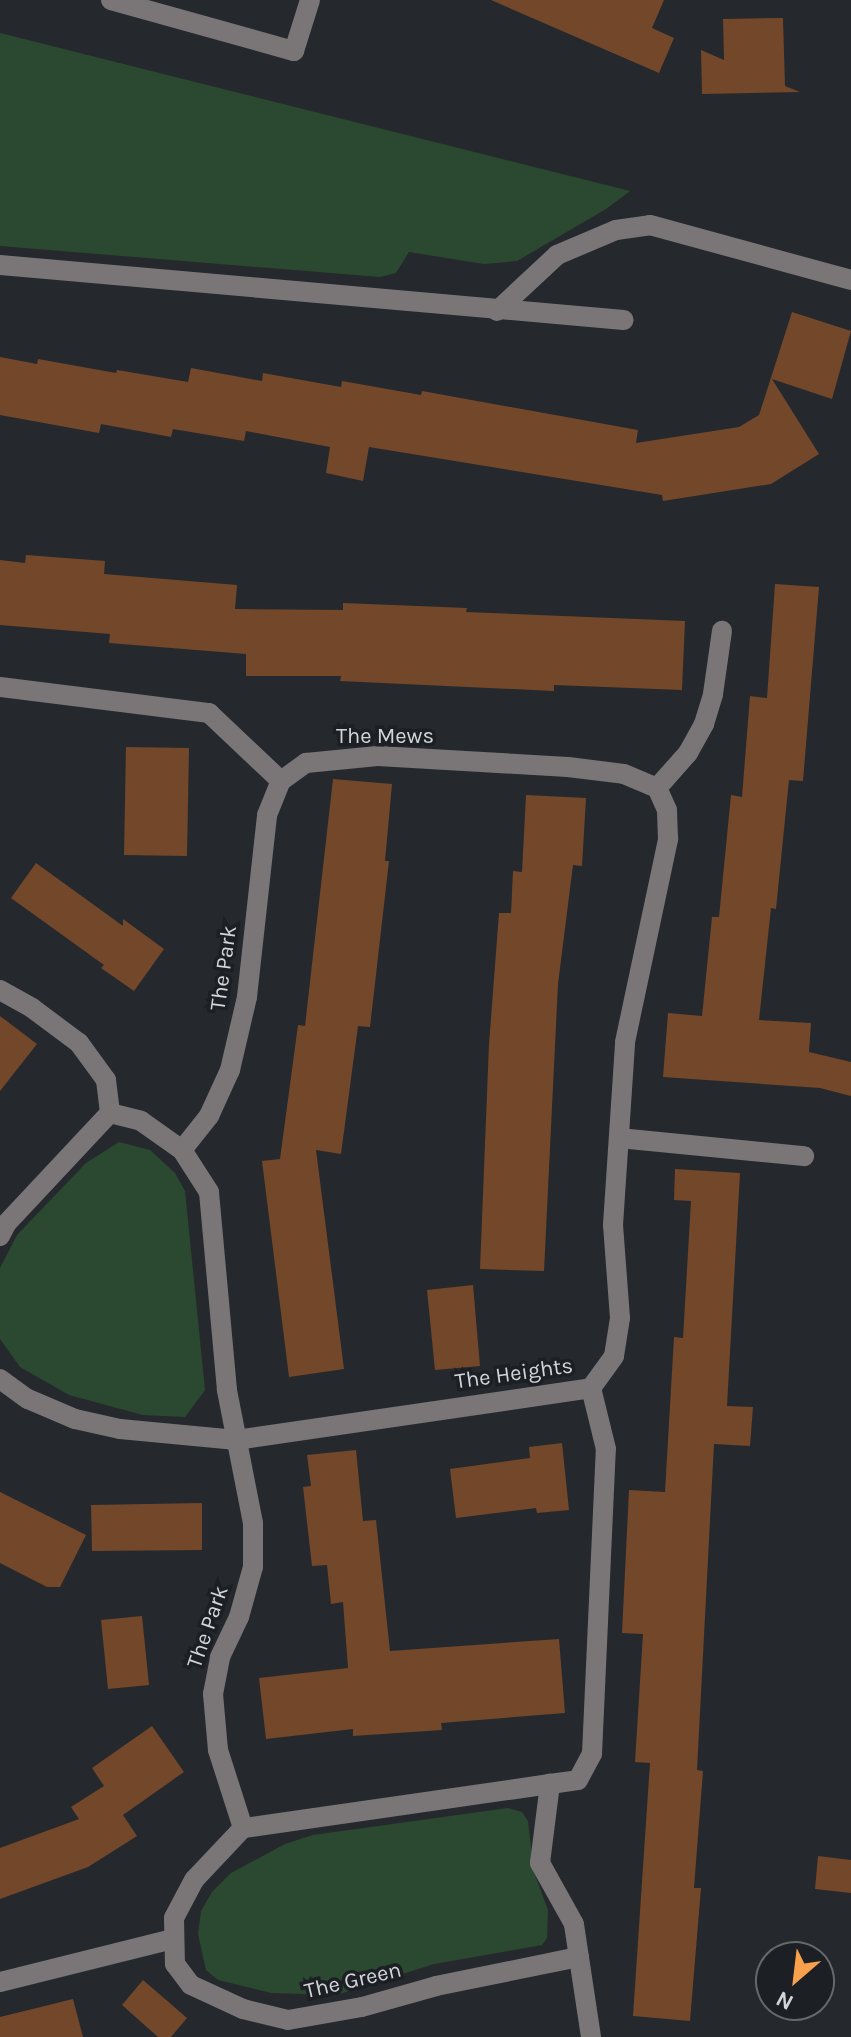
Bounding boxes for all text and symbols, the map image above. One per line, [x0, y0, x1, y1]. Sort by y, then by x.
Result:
street label: The Mews [336, 724, 434, 750]
street label: The Park [205, 924, 243, 1012]
street label: The Heights [453, 1353, 575, 1395]
street label: The Park [182, 1582, 234, 1672]
north arrow [755, 1941, 835, 2021]
street label: The Green [302, 1957, 404, 2005]
text: N [772, 1985, 798, 2016]

